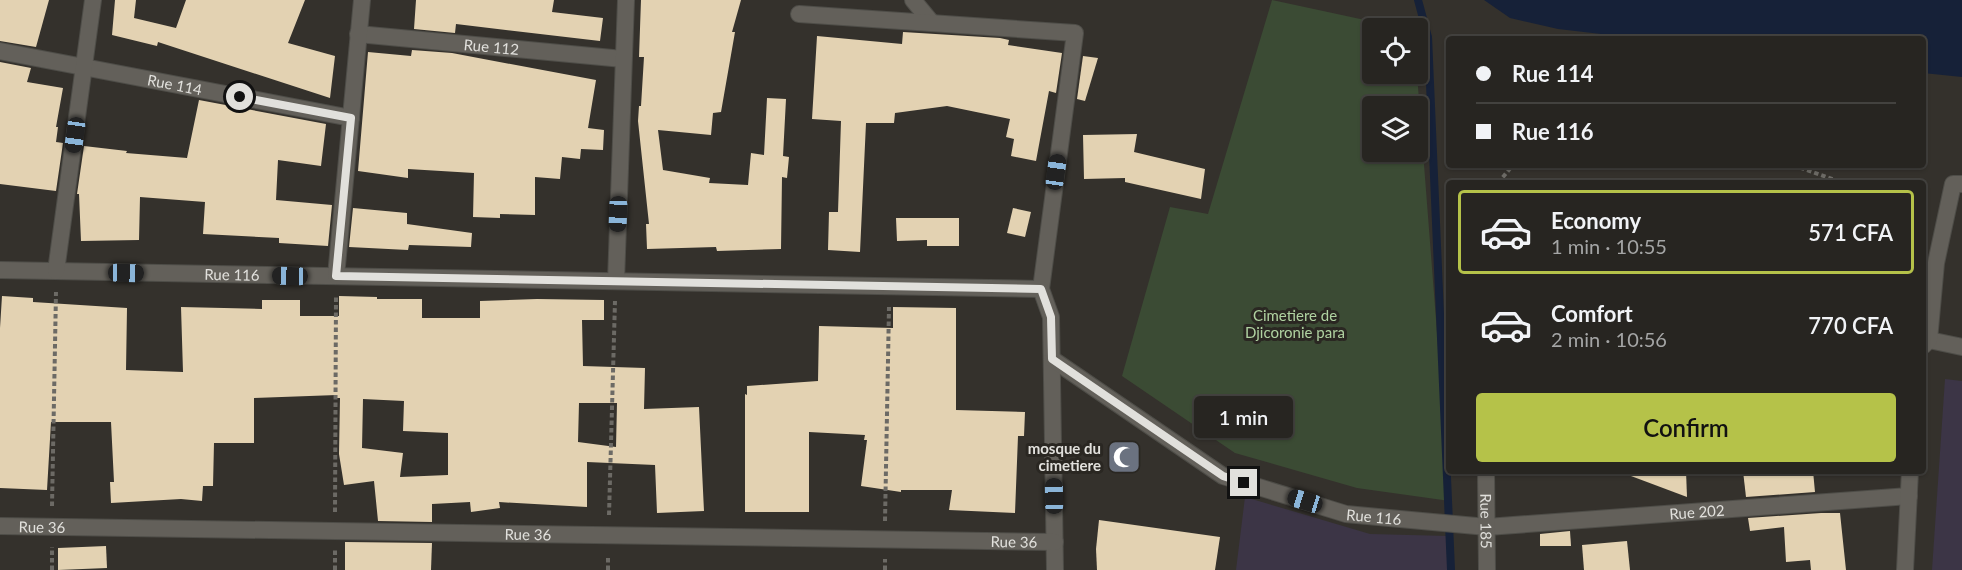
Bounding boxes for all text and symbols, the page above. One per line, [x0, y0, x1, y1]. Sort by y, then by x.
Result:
map controls [1362, 18, 1428, 162]
button: locate [1362, 18, 1428, 84]
street label: Rue 112 [463, 35, 520, 58]
text: Rue 114 [1512, 60, 1594, 87]
street label: Rue 114 [146, 70, 204, 98]
route start [226, 83, 253, 110]
button: layers [1362, 96, 1428, 162]
car [64, 116, 86, 154]
text: Rue 116 [1512, 118, 1594, 145]
car [1045, 153, 1067, 191]
car [608, 196, 628, 232]
icon: car [1479, 205, 1533, 259]
text: Economy [1551, 207, 1641, 234]
text: 571 CFA [1808, 219, 1893, 246]
text: 1 min · 10:55 [1551, 234, 1667, 258]
car [108, 264, 144, 282]
street label: Rue 116 [204, 265, 260, 284]
car [272, 267, 308, 285]
icon: car [1479, 298, 1533, 352]
text: Comfort [1551, 300, 1633, 327]
park label: Cimetiere de Djicoronie para [1245, 306, 1345, 341]
text: 770 CFA [1808, 312, 1893, 339]
text: 2 min · 10:56 [1551, 327, 1667, 351]
button: Confirm [1476, 393, 1896, 462]
callout: 1 min [1194, 396, 1294, 438]
text: 1 min [1219, 405, 1268, 429]
place label: mosque du cimetiere [1028, 439, 1101, 474]
mosque icon: mosque du cimetiere [1106, 439, 1142, 475]
route end [1230, 469, 1257, 496]
car [1045, 478, 1063, 514]
car [1285, 487, 1325, 515]
street label: Rue 185 [1477, 493, 1496, 549]
street label: Rue 202 [1669, 501, 1725, 523]
street label: Rue 116 [1346, 505, 1403, 528]
street label: Rue 36 [19, 517, 66, 536]
street label: Rue 36 [504, 525, 552, 543]
street label: Rue 36 [990, 532, 1038, 551]

